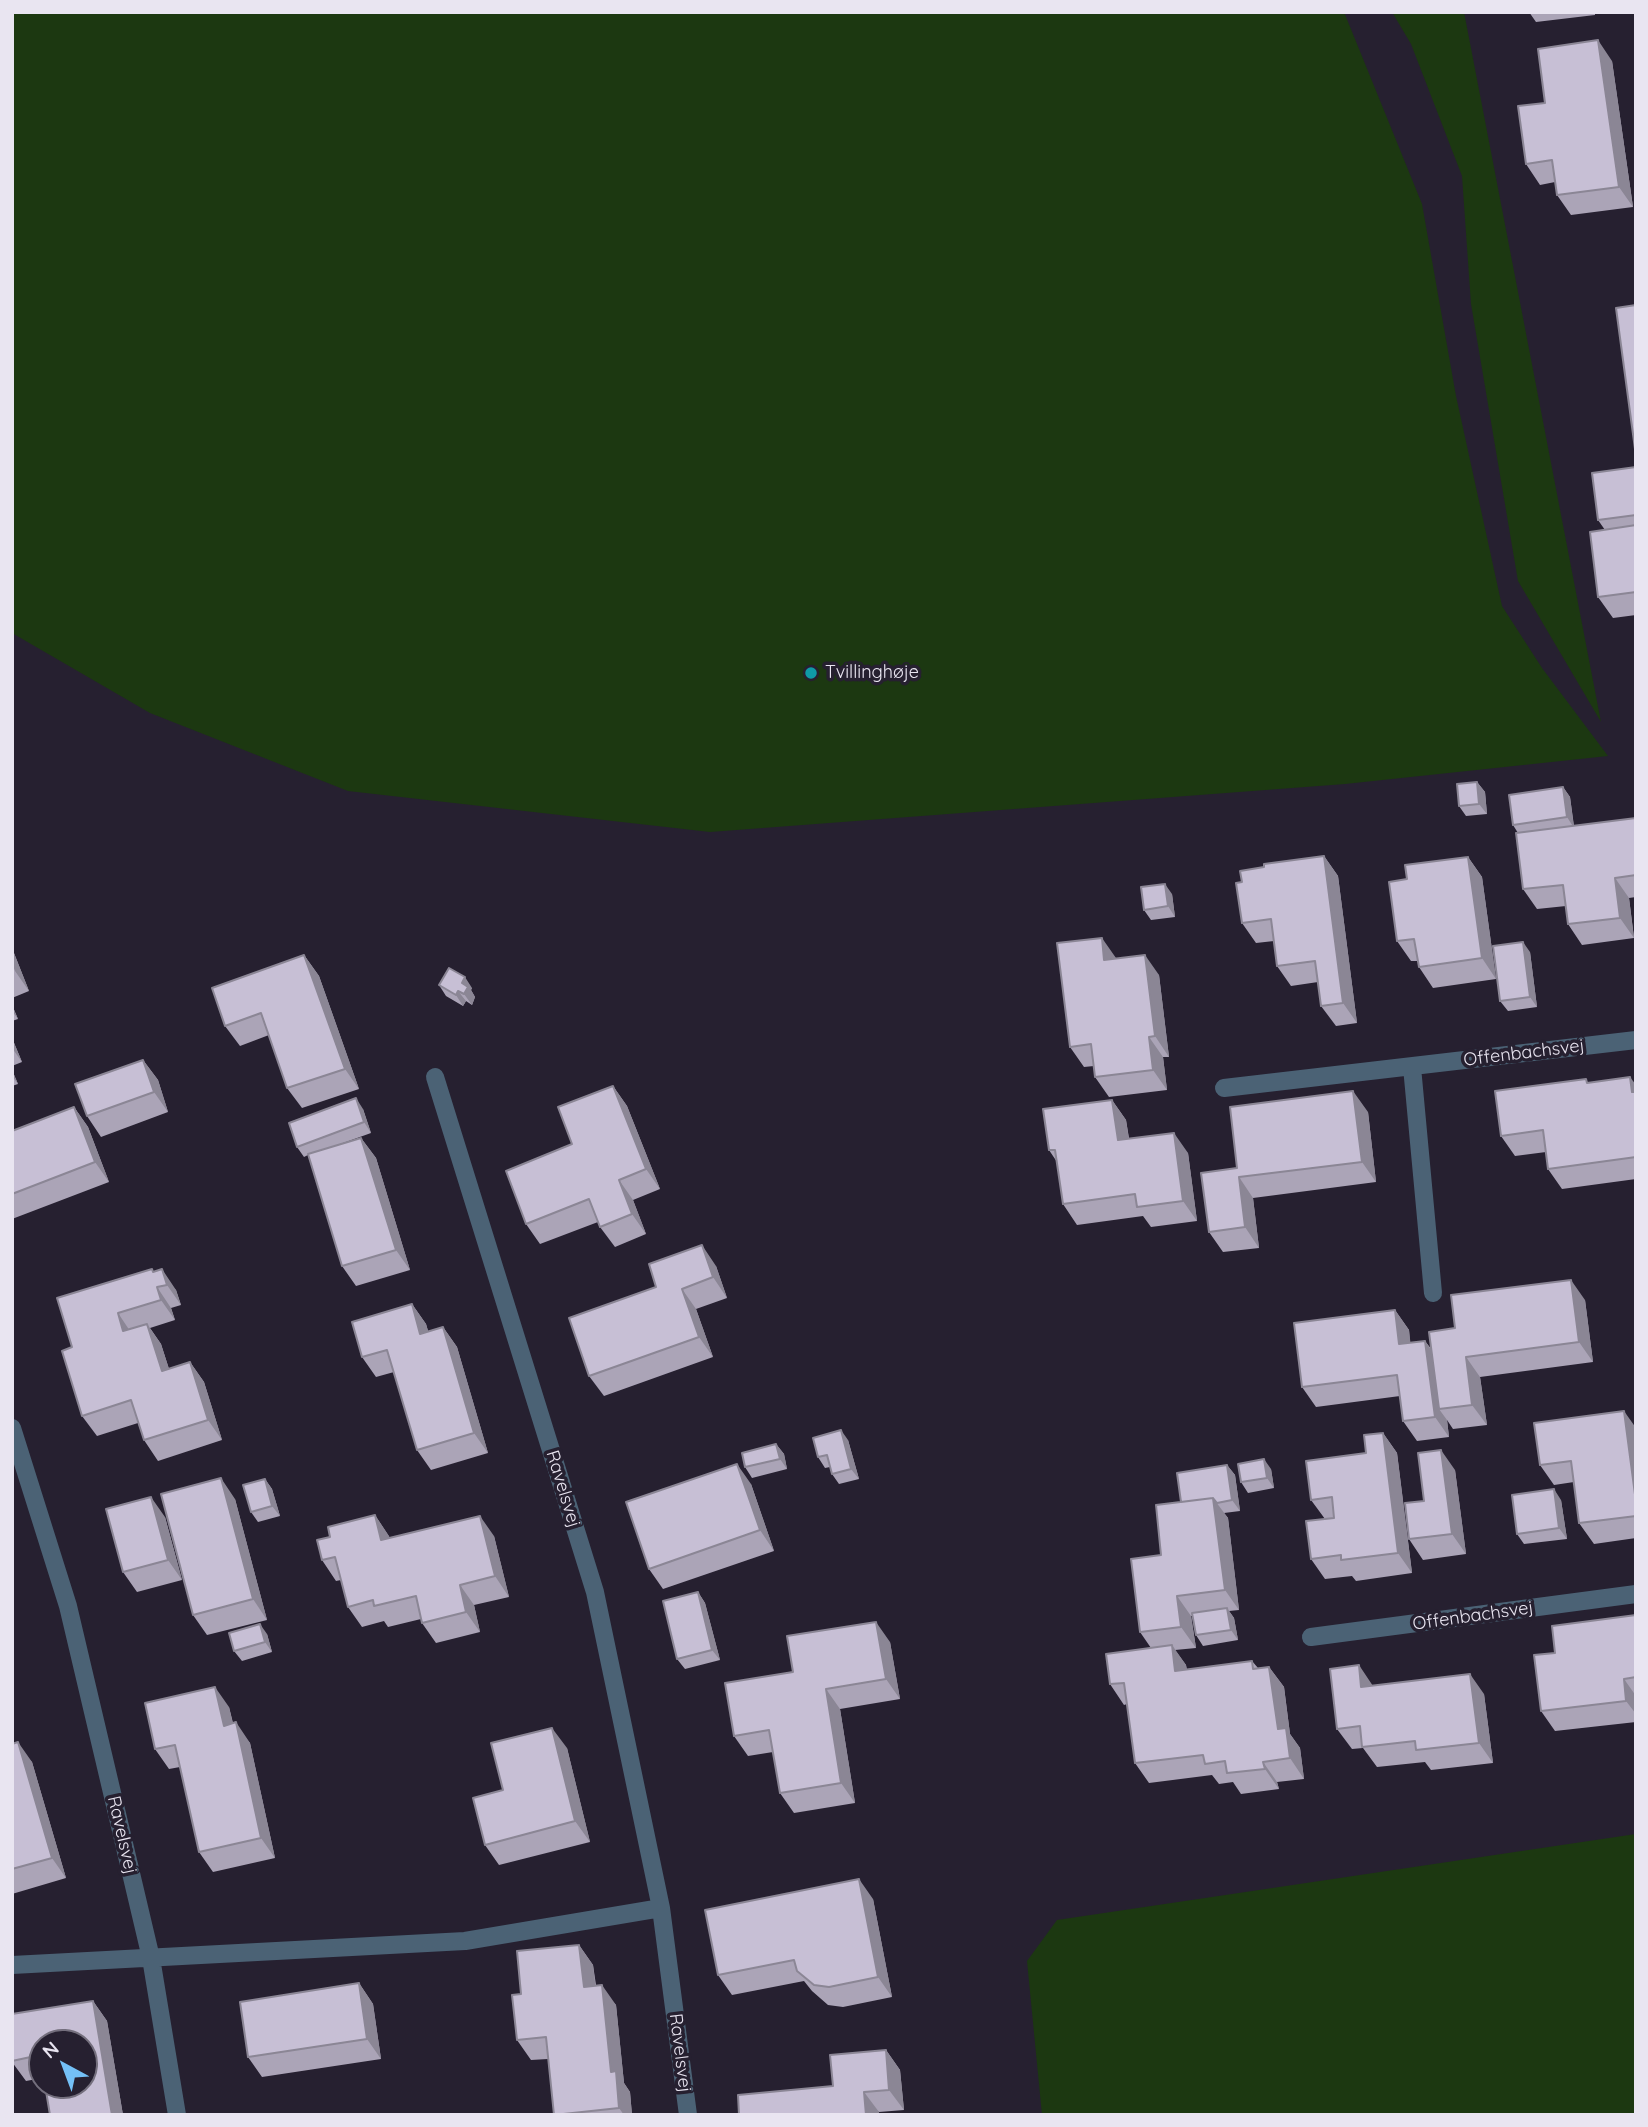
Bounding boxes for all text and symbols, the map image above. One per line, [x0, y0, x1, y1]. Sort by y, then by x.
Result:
place label: Tvillinghøje [825, 662, 919, 684]
marker: Tvillinghøje [803, 665, 819, 681]
street label: Offenbachsvej [1462, 1035, 1586, 1071]
street label: Ravelsvej [541, 1448, 585, 1530]
street label: Offenbachsvej [1411, 1597, 1535, 1635]
street label: Ravelsvej [103, 1794, 141, 1876]
street label: Ravelsvej [664, 2012, 696, 2094]
north arrow [28, 2029, 98, 2099]
text: N [37, 2036, 64, 2063]

